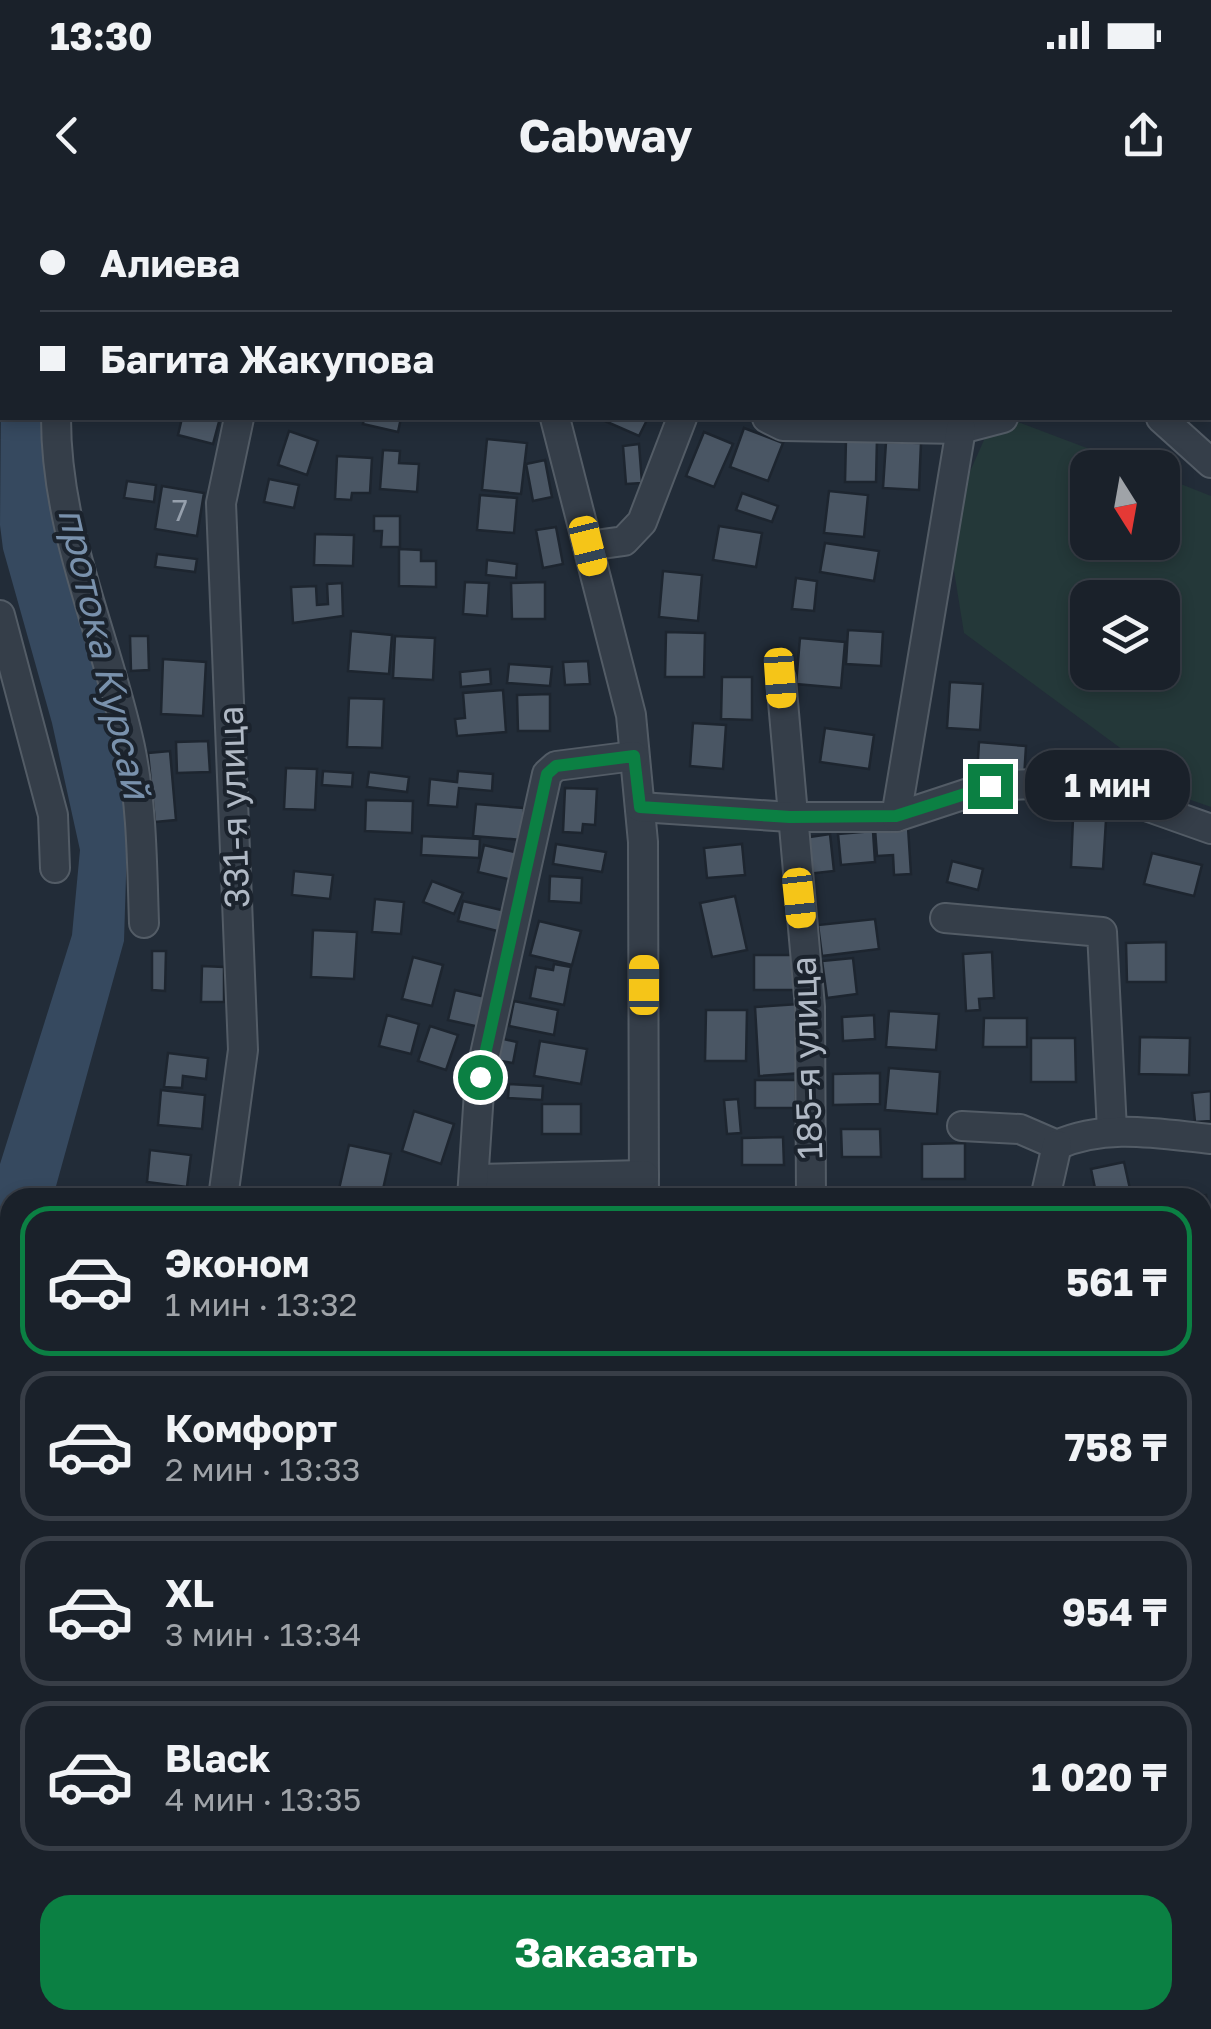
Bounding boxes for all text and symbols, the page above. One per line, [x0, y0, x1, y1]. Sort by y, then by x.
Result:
text: 13:30 [50, 13, 153, 58]
icon: back [40, 108, 95, 163]
text: Cabway [518, 108, 693, 162]
icon: share [1116, 108, 1171, 163]
text: Алиева [100, 240, 240, 285]
text: Багита Жакупова [100, 336, 434, 381]
north arrow [1070, 450, 1180, 560]
map controls [1070, 450, 1180, 690]
house number: 7 [172, 492, 188, 528]
water label: протока Курсай [50, 503, 161, 805]
car [566, 513, 610, 579]
button: layers [1070, 580, 1180, 690]
car [763, 647, 797, 709]
street label: 331-я улица [208, 705, 258, 909]
callout: 1 мин [1025, 751, 1190, 821]
route end [968, 764, 1013, 809]
text: 1 мин [1064, 766, 1151, 804]
car [781, 867, 817, 929]
car [629, 955, 659, 1015]
street label: 185-я улица [781, 956, 831, 1160]
route start [458, 1055, 503, 1100]
icon: car [45, 1236, 135, 1326]
text: Эконом [165, 1240, 309, 1285]
text: 561 ₸ [1066, 1259, 1167, 1304]
text: 1 мин · 13:32 [165, 1285, 357, 1323]
icon: car [45, 1401, 135, 1491]
text: Комфорт [165, 1405, 337, 1450]
text: 758 ₸ [1065, 1424, 1167, 1469]
text: 2 мин · 13:33 [165, 1450, 361, 1488]
icon: car [45, 1566, 135, 1656]
text: XL [165, 1570, 214, 1615]
text: 954 ₸ [1062, 1589, 1167, 1634]
text: 3 мин · 13:34 [165, 1615, 361, 1653]
icon: car [45, 1731, 135, 1821]
text: Black [165, 1735, 270, 1780]
text: 1 020 ₸ [1031, 1754, 1167, 1799]
text: 4 мин · 13:35 [165, 1780, 361, 1818]
button: Заказать [40, 1895, 1172, 2010]

